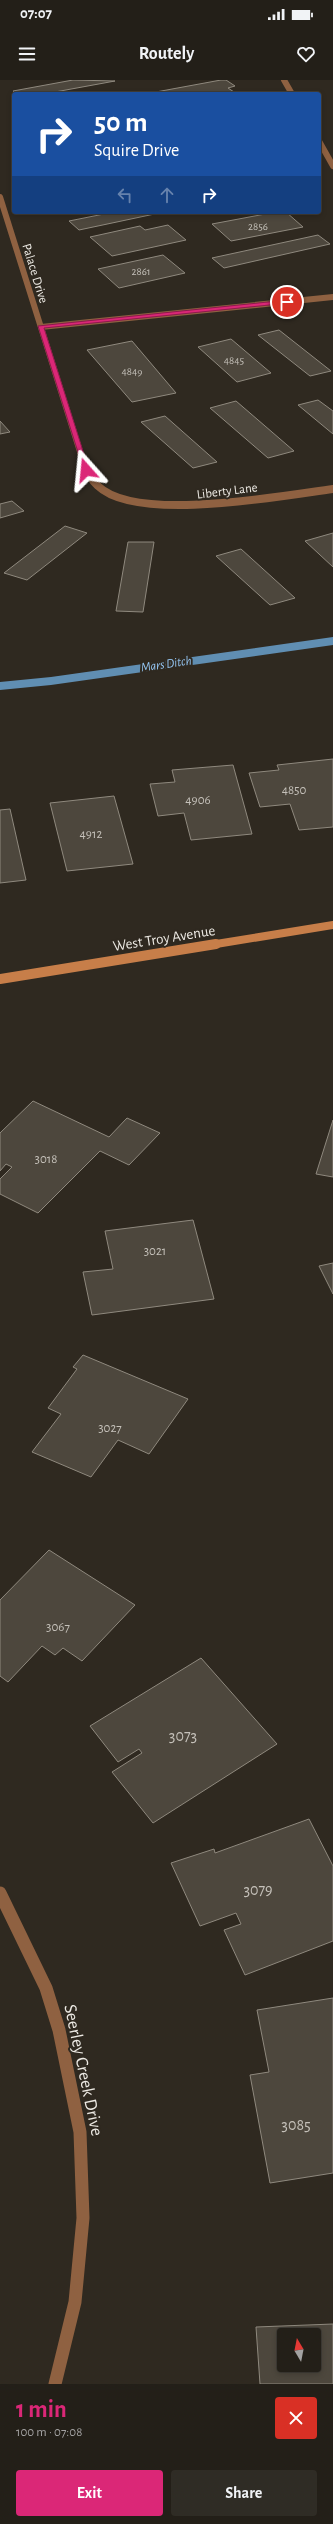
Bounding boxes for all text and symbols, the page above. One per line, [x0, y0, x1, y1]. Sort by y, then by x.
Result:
text: 07:07 [20, 6, 52, 21]
icon: menu [16, 43, 38, 65]
icon: heart [295, 43, 317, 65]
text: Routely [139, 45, 194, 63]
icon: right [28, 108, 80, 160]
text: 50 m [94, 109, 148, 137]
text: Squire Drive [94, 142, 179, 160]
icon: left [114, 184, 136, 206]
icon: ahead [156, 184, 178, 206]
icon: right [198, 184, 220, 206]
house number: 2856 [248, 221, 268, 232]
street label: Palace Drive [19, 242, 50, 305]
house number: 2861 [131, 266, 151, 277]
pin [270, 285, 304, 319]
icon: arrive [276, 291, 298, 313]
house number: 4845 [224, 355, 245, 366]
house number: 4849 [122, 366, 142, 377]
position arrow [65, 449, 107, 491]
street label: Liberty Lane [196, 481, 258, 502]
water label: Mars Ditch [140, 654, 192, 674]
house number: 4850 [282, 784, 306, 797]
house number: 4906 [185, 794, 211, 807]
house number: 4912 [80, 828, 102, 841]
street label: West Troy Avenue [112, 923, 216, 954]
house number: 3018 [35, 1153, 57, 1166]
house number: 3021 [144, 1245, 166, 1258]
house number: 3027 [98, 1422, 122, 1435]
house number: 3067 [46, 1621, 70, 1634]
house number: 3073 [169, 1728, 197, 1744]
house number: 3079 [243, 1882, 273, 1898]
street label: Seerley Creek Drive [60, 2003, 106, 2138]
house number: 3085 [281, 2117, 311, 2133]
north arrow [277, 2328, 321, 2372]
map controls [277, 2328, 321, 2372]
button: close [275, 2397, 317, 2439]
text: 1 min [16, 2398, 67, 2422]
text: 100 m · 07:08 [16, 2426, 82, 2439]
button: Exit [16, 2470, 163, 2516]
button: Share [171, 2470, 317, 2516]

